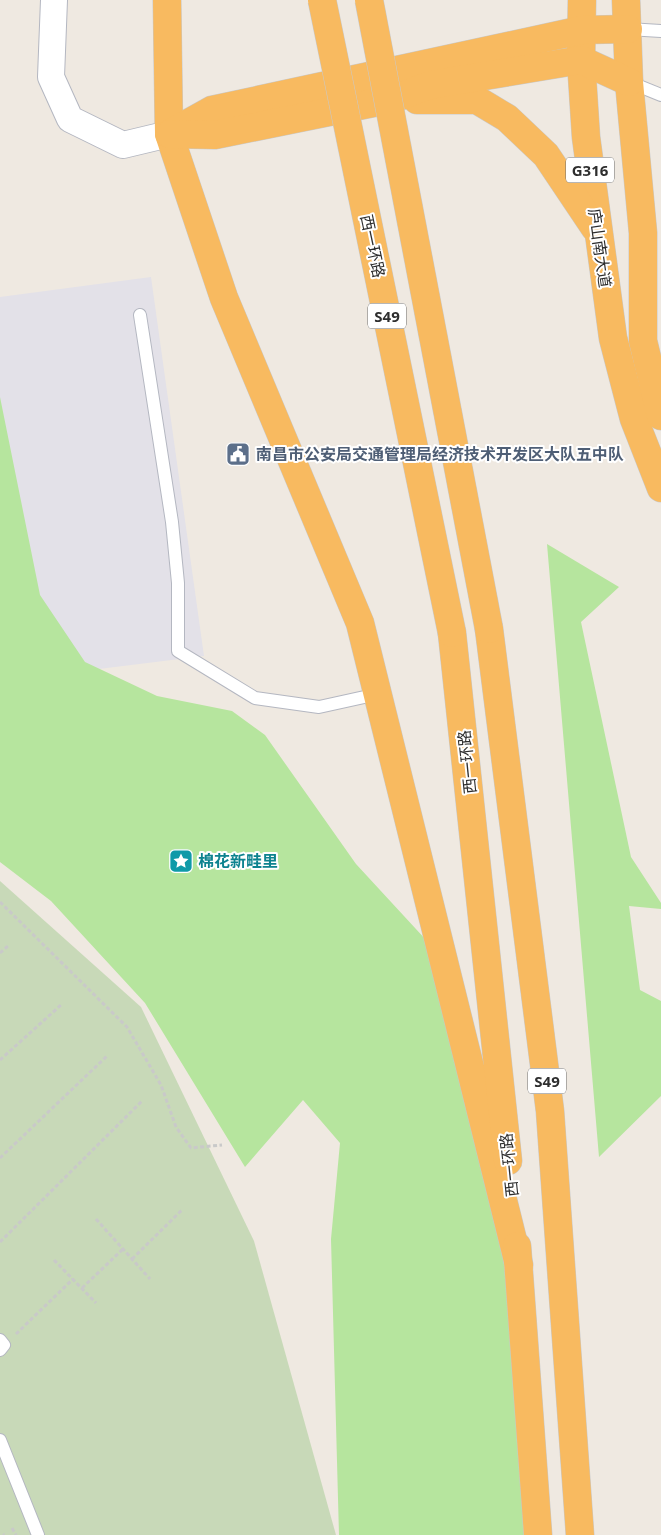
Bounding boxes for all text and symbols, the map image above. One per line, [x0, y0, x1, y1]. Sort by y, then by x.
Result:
road number: G316 [566, 158, 614, 182]
street label: 庐山南大道 [584, 207, 616, 289]
street label: 西一环路 [356, 212, 390, 280]
road number: S49 [368, 304, 406, 328]
public building icon: 南昌市公安局交通管理局经济技术开发区大队五中队 [225, 441, 251, 467]
place label: 南昌市公安局交通管理局经济技术开发区大队五中队 [256, 443, 624, 465]
street label: 西一环路 [453, 729, 481, 795]
place icon: 棉花新畦里 [168, 848, 194, 874]
place label: 棉花新畦里 [198, 850, 278, 872]
road number: S49 [528, 1068, 566, 1094]
street label: 西一环路 [495, 1132, 523, 1198]

